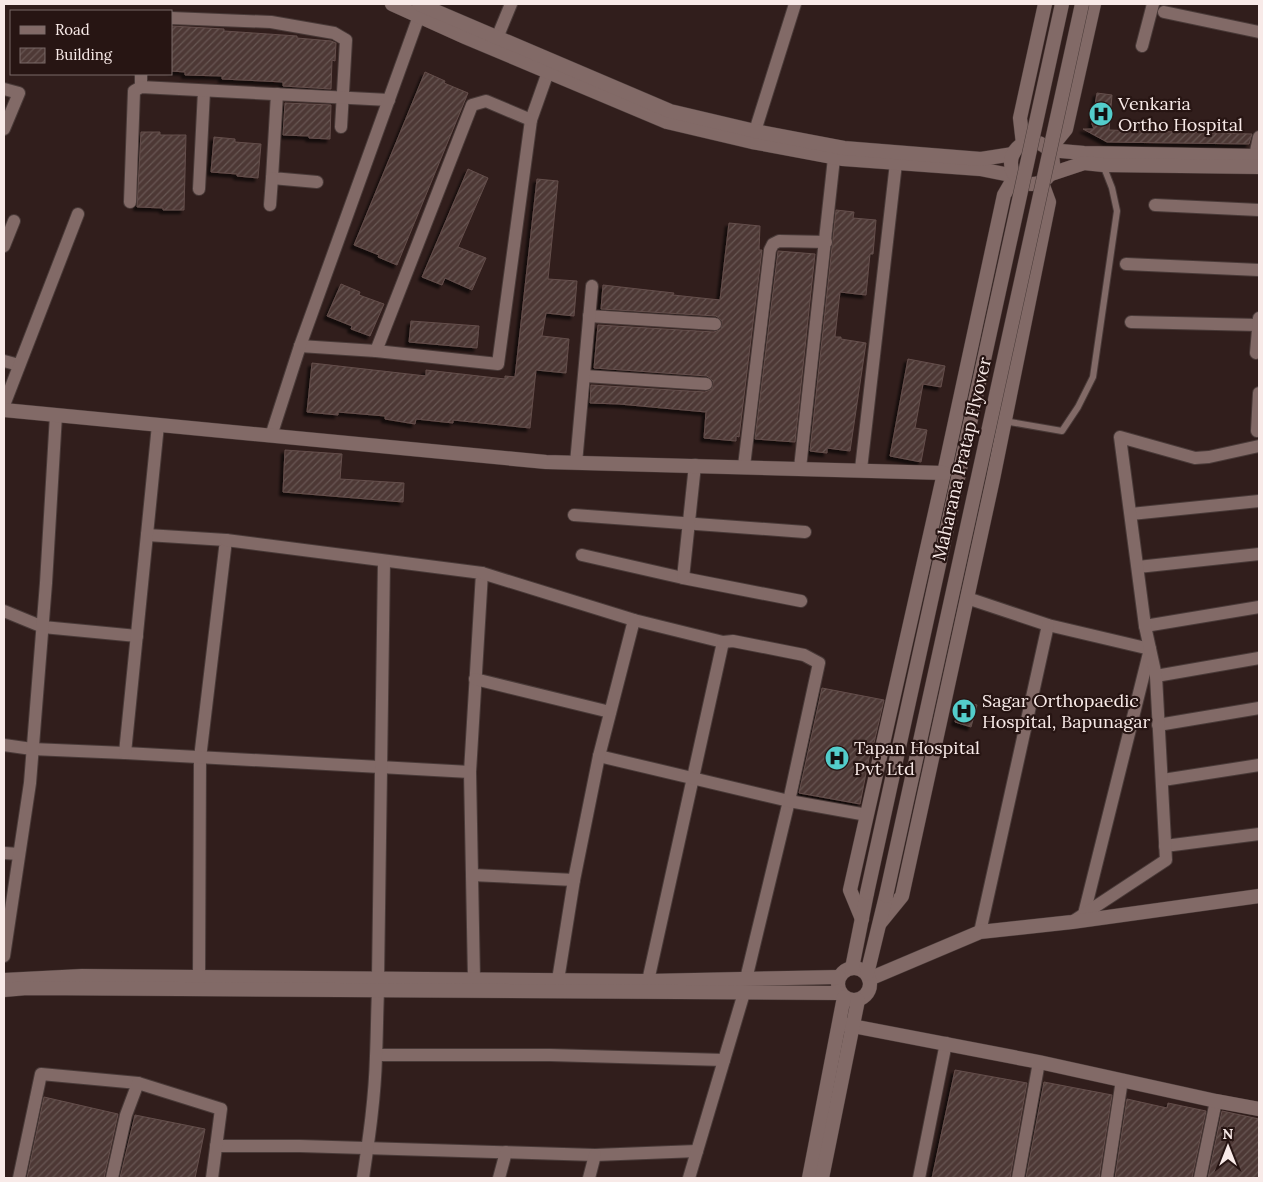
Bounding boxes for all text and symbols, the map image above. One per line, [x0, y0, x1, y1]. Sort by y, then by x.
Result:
legend [10, 10, 172, 75]
text: Road [55, 20, 90, 39]
text: Building [55, 45, 113, 64]
place label: Venkaria Ortho Hospital [1117, 92, 1243, 136]
hospital icon: Venkaria Ortho Hospital [1088, 101, 1114, 127]
street label: Maharana Pratap Flyover [927, 355, 996, 563]
place label: Sagar Orthopaedic Hospital, Bapunagar [982, 689, 1150, 733]
hospital icon: Sagar Orthopaedic Hospital, Bapunagar [951, 698, 977, 724]
place label: Tapan Hospital Pvt Ltd [854, 736, 980, 780]
hospital icon: Tapan Hospital Pvt Ltd [824, 745, 850, 771]
north arrow [1203, 1122, 1253, 1172]
text: N [1223, 1125, 1234, 1143]

